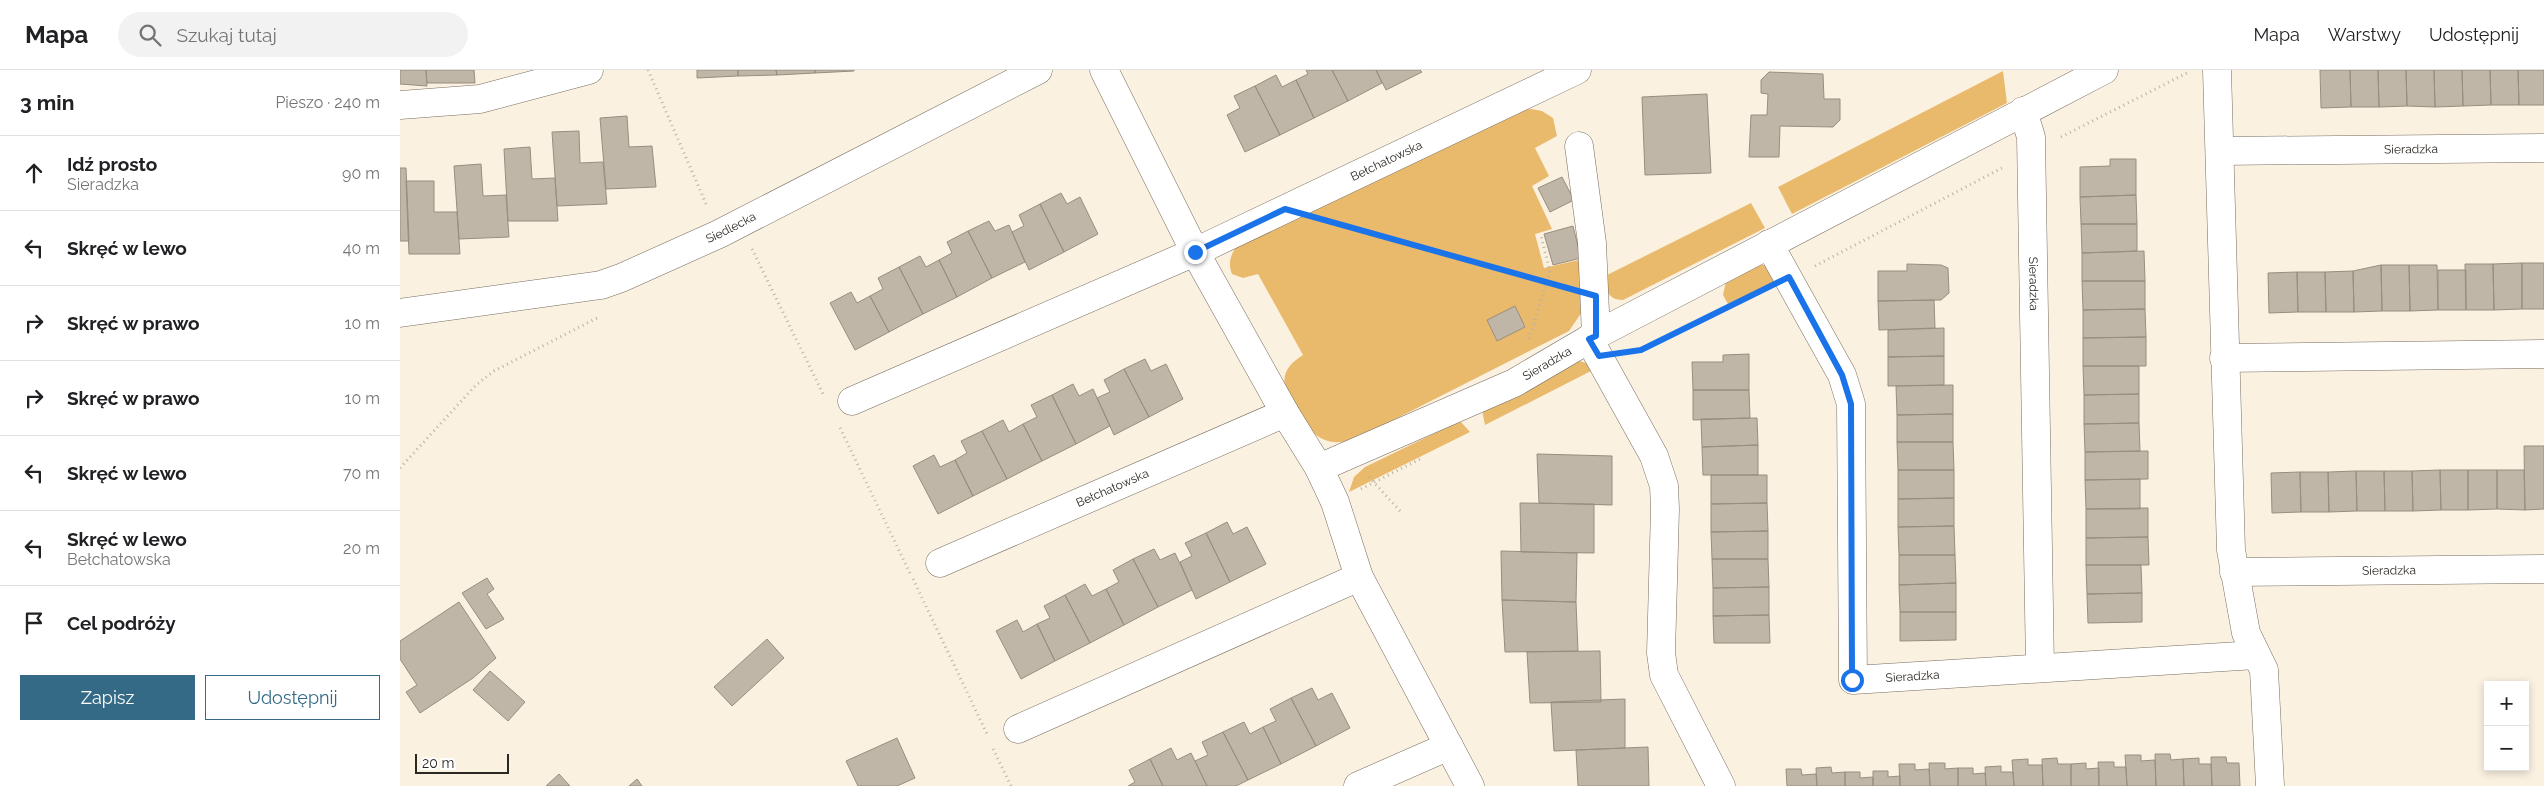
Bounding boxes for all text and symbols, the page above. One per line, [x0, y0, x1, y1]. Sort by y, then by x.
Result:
search box [118, 12, 468, 57]
text: Mapa [25, 20, 88, 49]
icon: search [136, 21, 164, 49]
text: Szukaj tutaj [176, 24, 277, 46]
text: Mapa [2253, 24, 2300, 45]
text: Warstwy [2328, 24, 2401, 45]
text: Udostępnij [2429, 24, 2519, 45]
text: 3 min [20, 90, 74, 115]
text: Pieszo · 240 m [275, 93, 380, 112]
street label: Bełchatowska [1348, 138, 1425, 184]
street label: Sieradzka [2384, 142, 2438, 156]
text: Idź prosto [67, 153, 157, 175]
icon: ahead [20, 159, 48, 187]
text: 90 m [342, 164, 380, 183]
text: Sieradzka [67, 175, 139, 194]
street label: Siedlecka [704, 209, 758, 246]
icon: left [20, 234, 48, 262]
text: Skręć w lewo [67, 237, 187, 259]
text: 40 m [343, 239, 380, 258]
route end [1184, 241, 1207, 264]
street label: Sieradzka [2026, 257, 2041, 311]
icon: right [20, 309, 48, 337]
text: Skręć w prawo [67, 312, 200, 334]
text: 10 m [345, 314, 380, 333]
street label: Sieradzka [1520, 344, 1574, 383]
icon: right [20, 384, 48, 412]
text: Skręć w prawo [67, 387, 200, 409]
text: 10 m [345, 389, 380, 408]
icon: left [20, 459, 48, 487]
text: Skręć w lewo [67, 462, 187, 484]
text: 70 m [343, 464, 380, 483]
street label: Bełchatowska [1074, 466, 1151, 510]
text: Skręć w lewo [67, 528, 187, 550]
icon: left [20, 534, 48, 562]
text: 20 m [343, 539, 380, 558]
text: Bełchatowska [67, 550, 171, 569]
street label: Sieradzka [2362, 563, 2416, 578]
icon: arrive [20, 609, 48, 637]
text: Cel podróży [67, 612, 176, 634]
street label: Sieradzka [1885, 668, 1940, 685]
route start [1841, 669, 1864, 692]
button: Zapisz [20, 675, 195, 720]
button: Udostępnij [205, 675, 380, 720]
map controls [2484, 681, 2529, 771]
button: + [2484, 681, 2529, 726]
button: − [2484, 726, 2529, 771]
scale bar [415, 751, 509, 774]
text: 20 m [422, 755, 454, 771]

